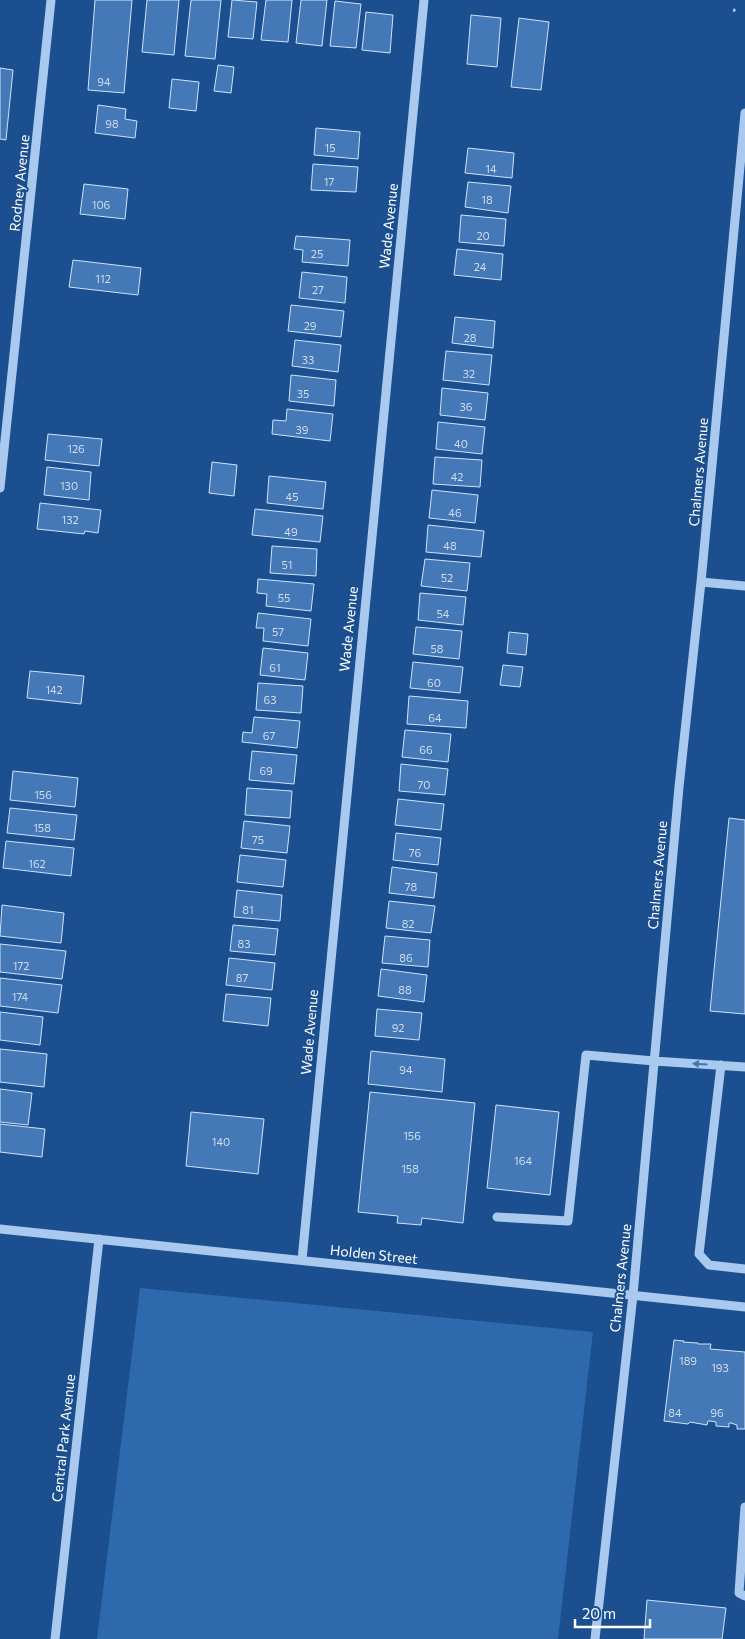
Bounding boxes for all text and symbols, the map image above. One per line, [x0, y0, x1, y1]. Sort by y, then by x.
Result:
house number: 94 [97, 75, 111, 88]
house number: 98 [105, 117, 119, 130]
street label: Rodney Avenue [5, 134, 33, 232]
house number: 15 [324, 141, 336, 154]
house number: 14 [485, 162, 497, 175]
house number: 17 [324, 175, 334, 188]
street label: Wade Avenue [375, 183, 401, 269]
house number: 18 [481, 193, 493, 206]
house number: 106 [92, 198, 111, 211]
house number: 20 [476, 229, 490, 242]
house number: 25 [311, 247, 323, 260]
house number: 24 [474, 260, 487, 273]
house number: 112 [95, 272, 111, 285]
house number: 27 [312, 283, 324, 296]
house number: 29 [304, 319, 317, 332]
house number: 28 [464, 331, 477, 344]
house number: 33 [302, 353, 314, 366]
house number: 32 [463, 367, 475, 380]
house number: 35 [297, 387, 309, 400]
house number: 36 [460, 400, 473, 413]
street label: Chalmers Avenue [685, 417, 711, 527]
house number: 39 [296, 423, 309, 436]
house number: 40 [454, 437, 468, 450]
house number: 126 [67, 442, 85, 455]
house number: 42 [451, 470, 463, 483]
house number: 130 [60, 479, 78, 492]
house number: 45 [286, 490, 298, 503]
house number: 46 [448, 506, 462, 519]
house number: 132 [61, 513, 79, 526]
house number: 49 [284, 525, 298, 538]
house number: 48 [443, 539, 457, 552]
house number: 51 [281, 558, 293, 571]
house number: 52 [441, 571, 453, 584]
street label: Wade Avenue [335, 586, 361, 672]
house number: 55 [278, 591, 290, 604]
house number: 54 [437, 607, 450, 620]
house number: 57 [272, 625, 284, 638]
house number: 58 [431, 642, 444, 655]
house number: 61 [269, 661, 281, 674]
house number: 60 [427, 676, 441, 689]
house number: 142 [45, 683, 63, 696]
house number: 63 [264, 693, 276, 706]
house number: 64 [428, 711, 442, 724]
house number: 67 [263, 729, 275, 742]
house number: 66 [419, 743, 433, 756]
house number: 69 [259, 764, 273, 777]
house number: 70 [418, 778, 430, 791]
house number: 156 [34, 788, 52, 801]
street label: Chalmers Avenue [644, 820, 670, 930]
house number: 158 [33, 821, 51, 834]
house number: 75 [252, 833, 264, 846]
house number: 76 [409, 846, 422, 859]
house number: 162 [28, 857, 46, 870]
house number: 78 [405, 880, 418, 893]
house number: 81 [242, 903, 254, 916]
house number: 82 [402, 917, 414, 930]
house number: 83 [238, 937, 250, 950]
house number: 86 [399, 951, 413, 964]
house number: 172 [13, 959, 29, 972]
house number: 87 [236, 971, 248, 984]
house number: 88 [398, 983, 412, 996]
street label: Wade Avenue [297, 989, 321, 1075]
house number: 174 [12, 990, 29, 1003]
house number: 92 [392, 1021, 404, 1034]
one-way arrow [691, 1059, 707, 1067]
house number: 94 [399, 1063, 413, 1076]
house number: 156 [403, 1129, 421, 1142]
house number: 140 [212, 1135, 230, 1148]
house number: 164 [514, 1154, 532, 1167]
house number: 158 [401, 1162, 419, 1175]
street label: Chalmers Avenue [606, 1223, 634, 1333]
street label: Holden Street [329, 1241, 419, 1267]
house number: 189 [679, 1354, 697, 1367]
house number: 193 [711, 1361, 729, 1374]
street label: Central Park Avenue [48, 1373, 78, 1503]
house number: 84 [668, 1406, 682, 1419]
house number: 96 [710, 1406, 724, 1419]
scale bar [575, 1596, 650, 1628]
text: 20 m [582, 1604, 616, 1622]

